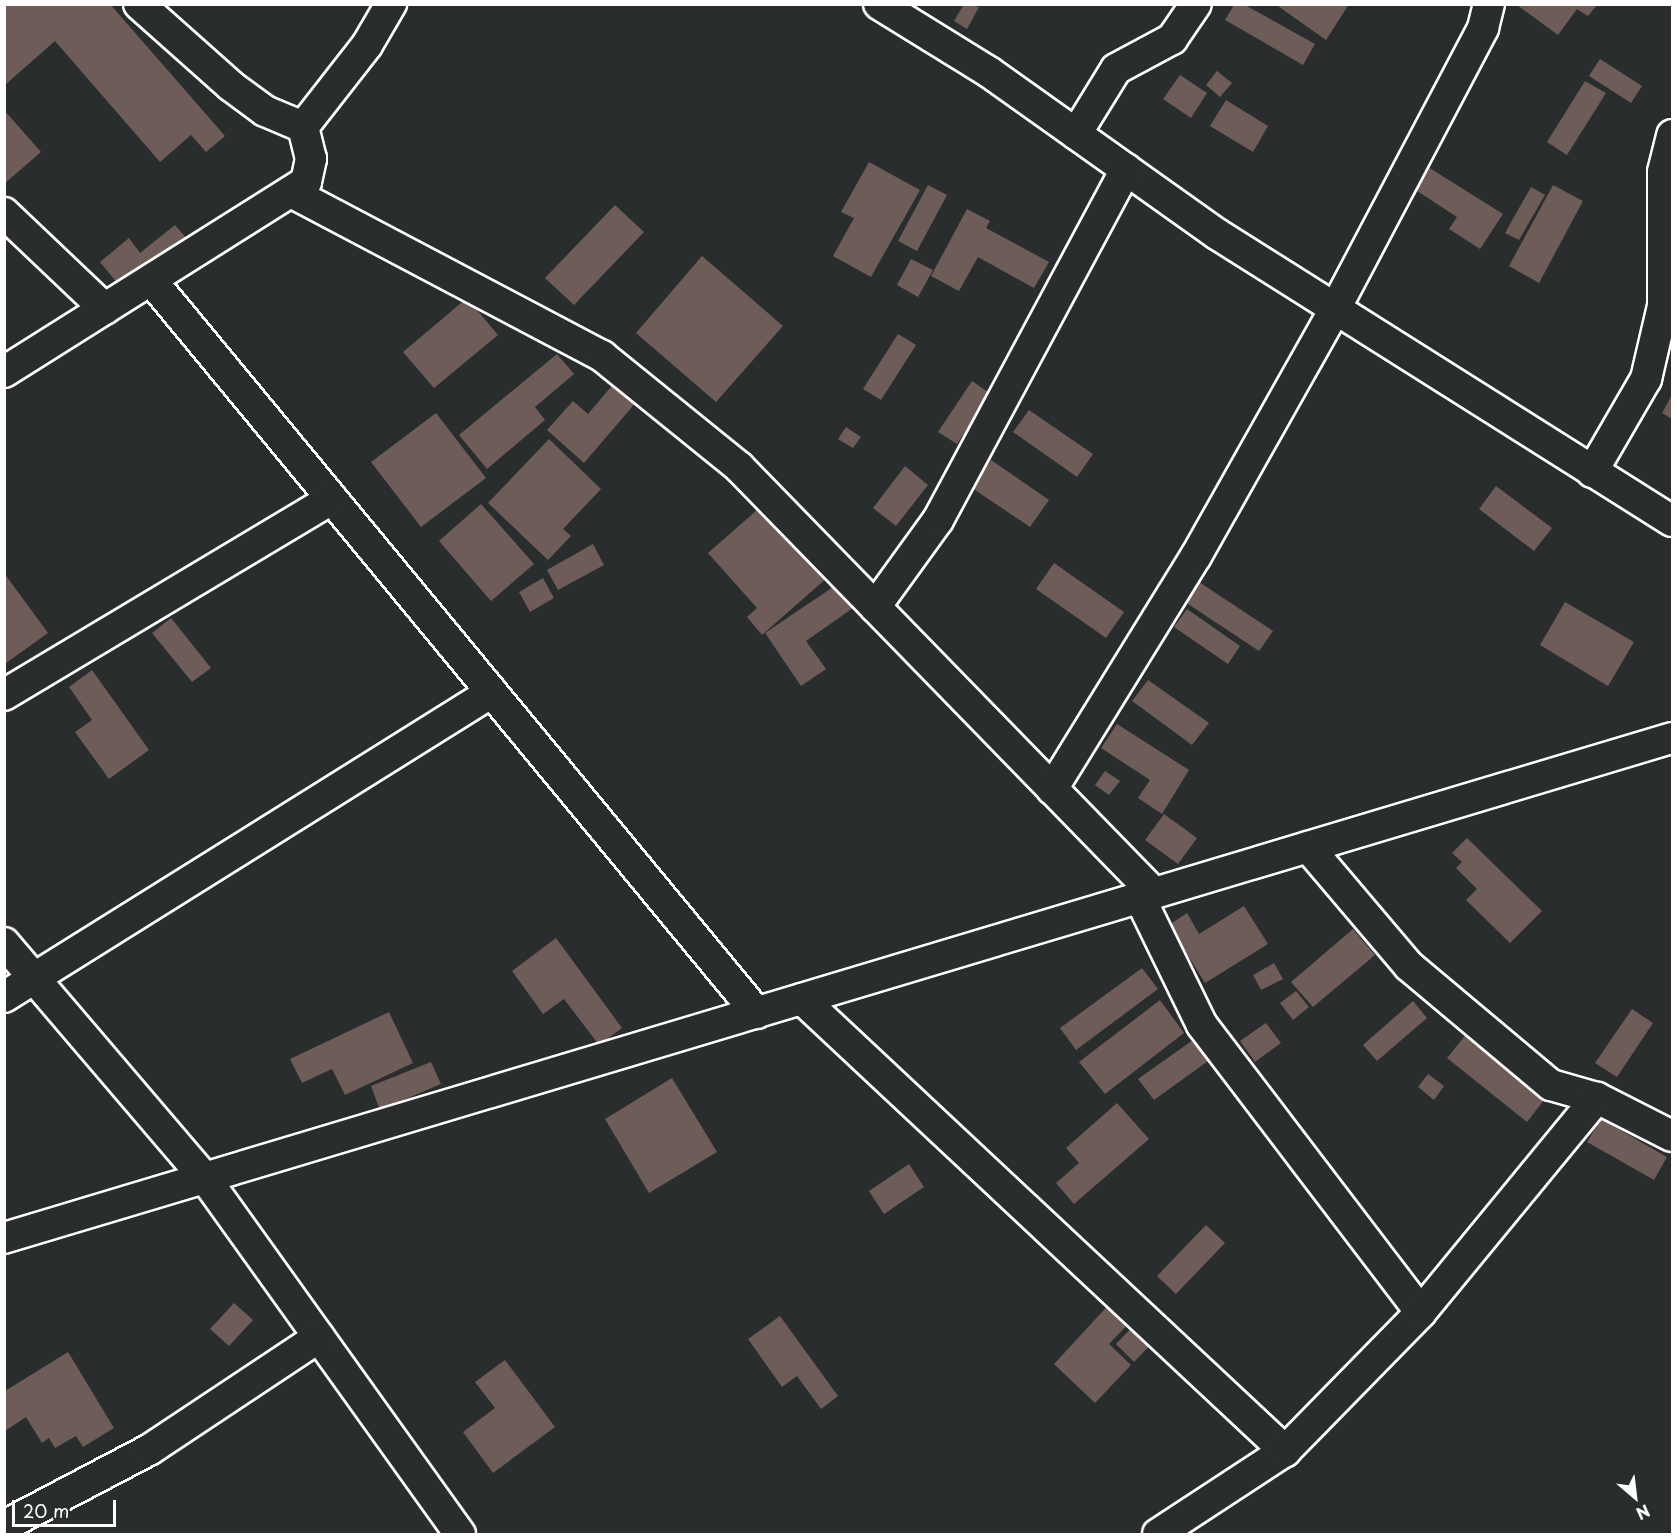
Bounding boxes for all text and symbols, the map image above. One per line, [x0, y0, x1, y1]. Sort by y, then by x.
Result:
north arrow [1605, 1467, 1665, 1527]
scale bar [15, 1488, 118, 1526]
text: 20 m [23, 1497, 69, 1524]
text: N [1632, 1499, 1655, 1526]

